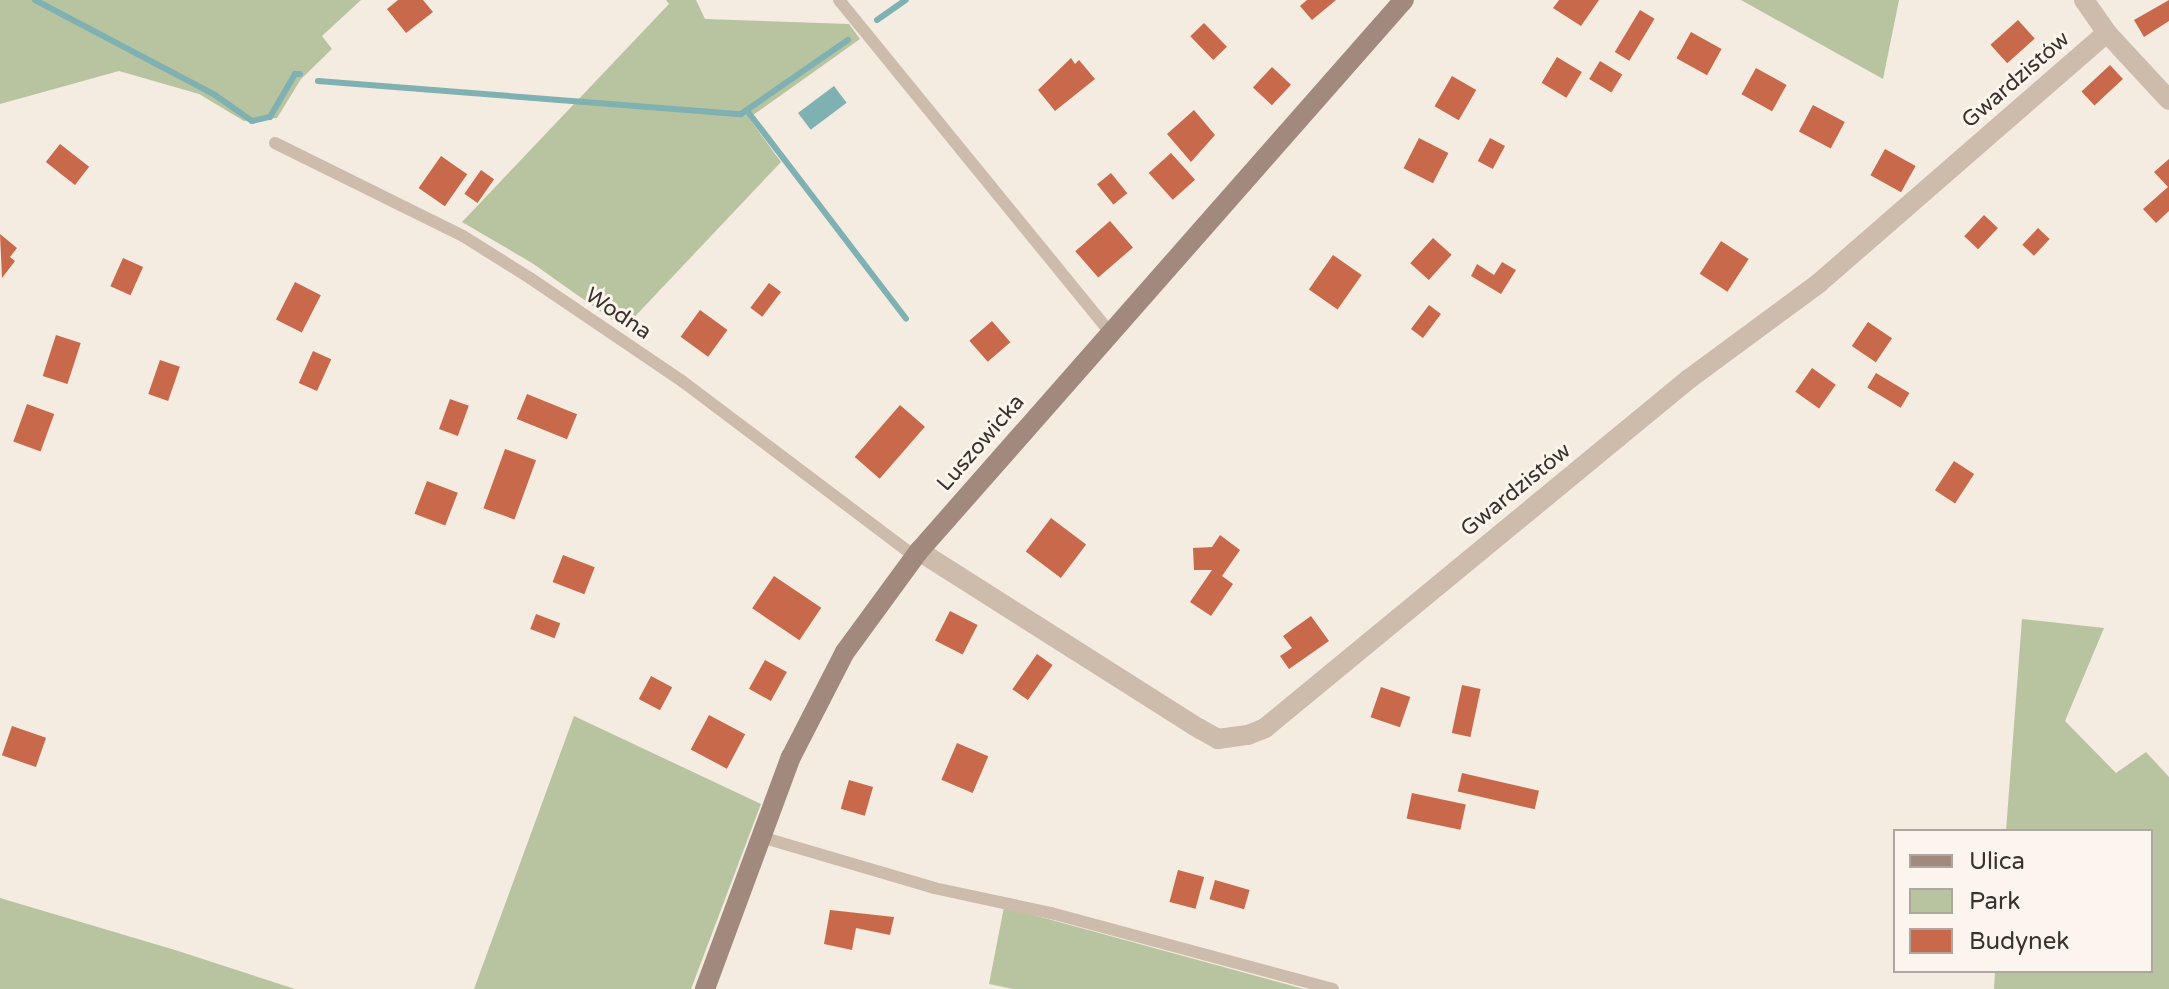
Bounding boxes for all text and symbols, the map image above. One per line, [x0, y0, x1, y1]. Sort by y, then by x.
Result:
street label: Gwardzistów [1957, 26, 2075, 134]
street label: Wodna [580, 282, 656, 346]
street label: Luszowicka [932, 389, 1030, 497]
street label: Gwardzistów [1456, 438, 1576, 542]
legend [1893, 829, 2153, 973]
text: Ulica [1969, 847, 2025, 876]
text: Park [1969, 887, 2020, 916]
text: Budynek [1969, 927, 2069, 956]

